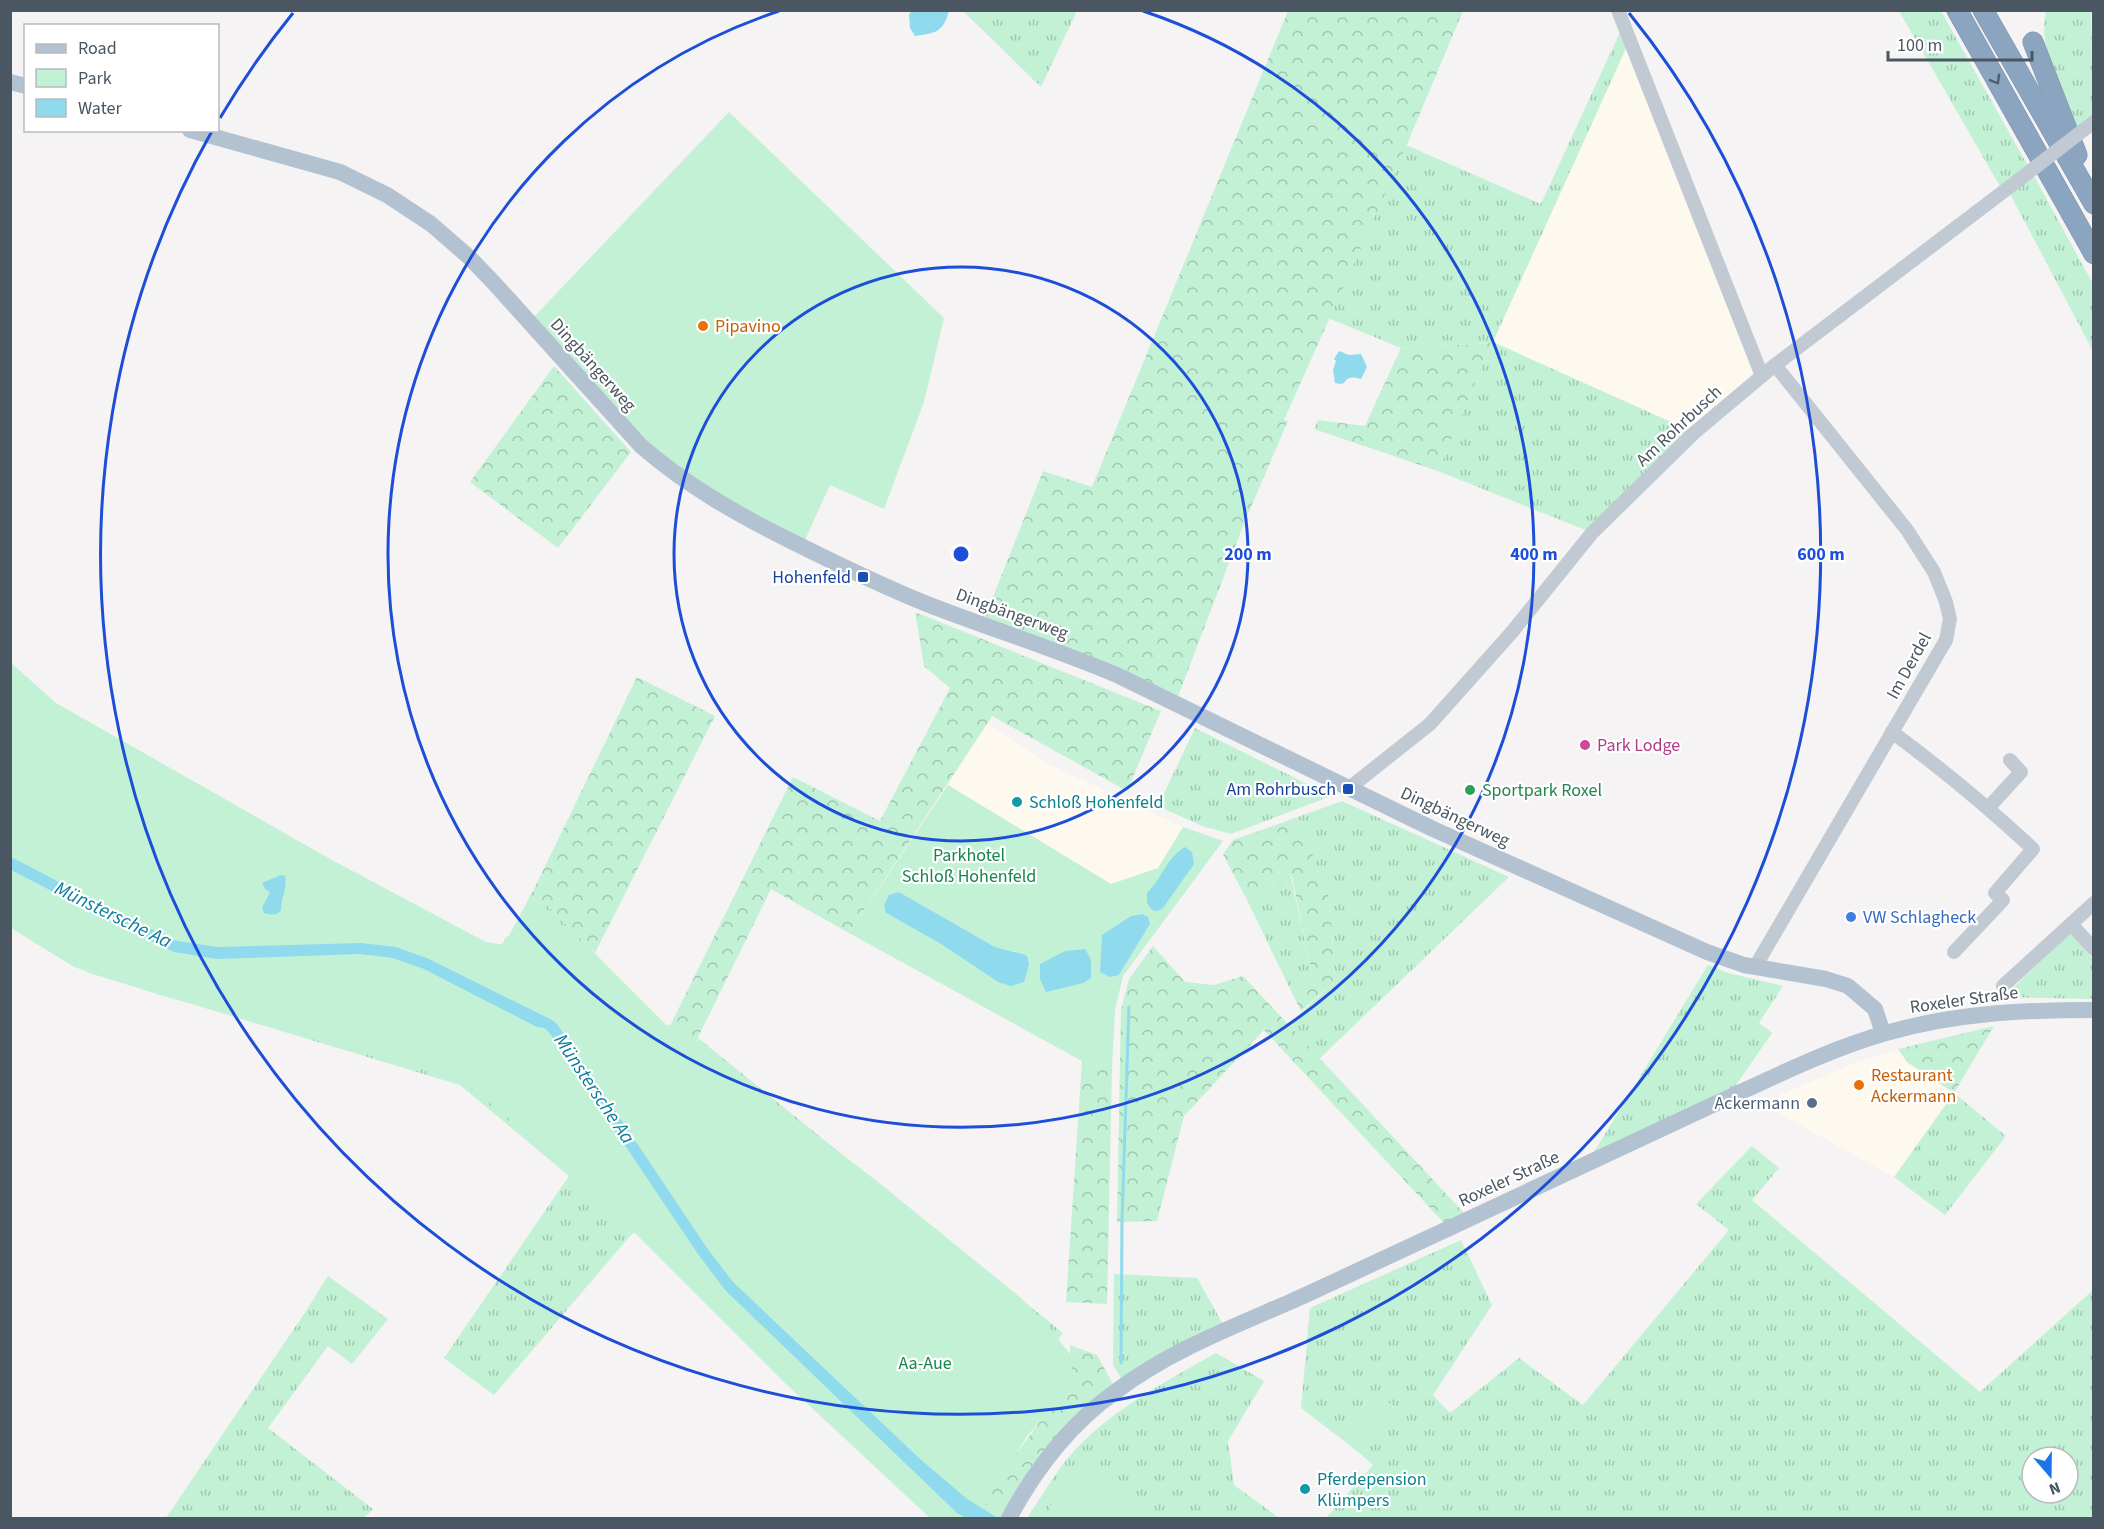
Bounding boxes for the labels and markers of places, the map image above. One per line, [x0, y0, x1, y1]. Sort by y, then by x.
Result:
place label: Pipavino [715, 314, 781, 339]
marker: Pipavino [696, 319, 710, 333]
centre of rings [951, 544, 971, 564]
place label: Hohenfeld [772, 565, 851, 590]
marker: Hohenfeld [856, 570, 870, 584]
place label: Park Lodge [1597, 733, 1680, 758]
marker: Park Lodge [1578, 738, 1592, 752]
place label: Am Rohrbusch [1227, 777, 1336, 802]
place label: Sportpark Roxel [1482, 778, 1602, 803]
marker: Am Rohrbusch [1341, 782, 1355, 796]
marker: Sportpark Roxel [1463, 783, 1477, 797]
place label: Schloß Hohenfeld [1029, 790, 1164, 815]
marker: Schloß Hohenfeld [1010, 795, 1024, 809]
place label: VW Schlagheck [1863, 905, 1976, 930]
marker: VW Schlagheck [1844, 910, 1858, 924]
place label: Restaurant Ackermann [1871, 1063, 1956, 1109]
marker: Restaurant Ackermann [1852, 1078, 1866, 1092]
place label: Ackermann [1715, 1091, 1800, 1116]
marker: Ackermann [1805, 1096, 1819, 1110]
place label: Pferdepension Klümpers [1317, 1467, 1427, 1513]
marker: Pferdepension Klümpers [1298, 1482, 1312, 1496]

